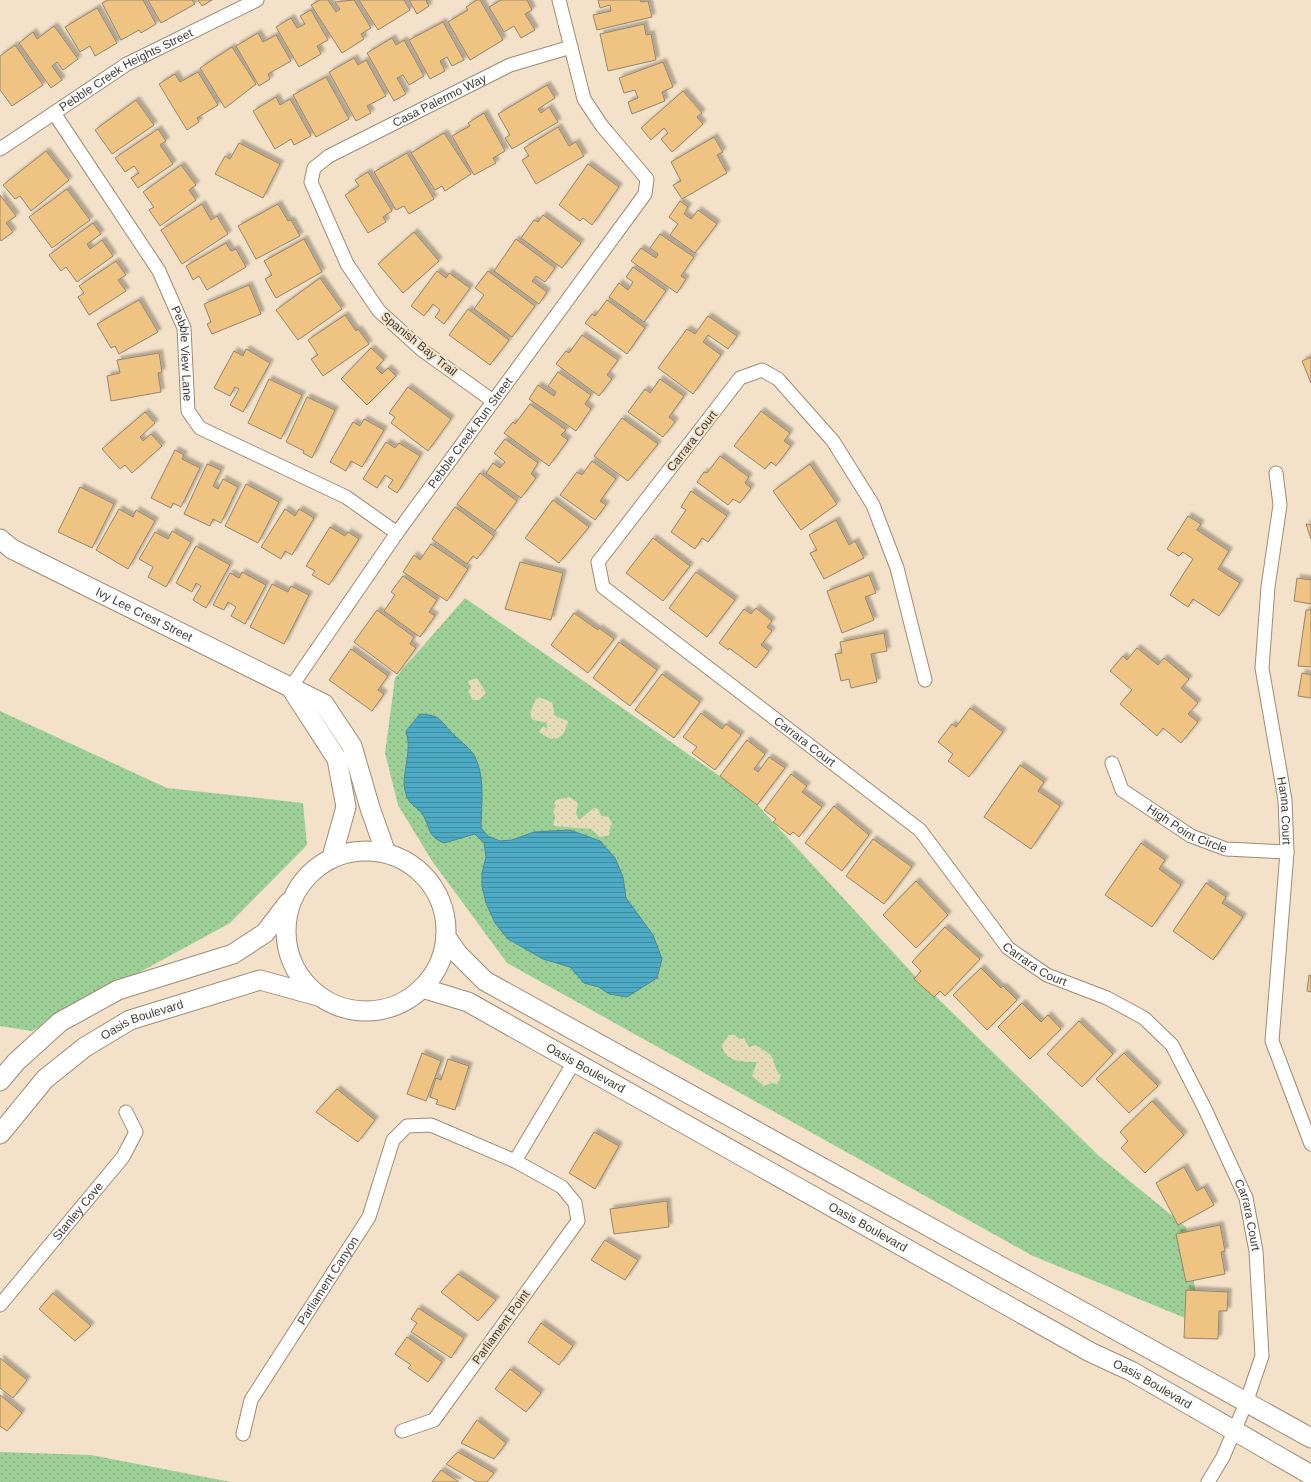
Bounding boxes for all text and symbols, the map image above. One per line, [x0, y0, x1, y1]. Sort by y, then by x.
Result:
street label: Pebble Creek Heights Street [57, 25, 196, 114]
street label: Casa Palermo Way [390, 71, 489, 130]
street label: Pebble View Lane [168, 304, 195, 402]
street label: Spanish Bay Trail [378, 309, 460, 379]
street label: Pebble Creek Run Street [425, 374, 516, 491]
street label: Carrara Court [664, 407, 721, 474]
street label: Ivy Lee Crest Street [93, 585, 195, 645]
street label: Carrara Court [771, 714, 839, 770]
street label: Hanna Court [1274, 776, 1294, 846]
street label: High Point Circle [1144, 802, 1229, 856]
street label: Carrara Court [999, 940, 1070, 989]
street label: Oasis Boulevard [98, 997, 185, 1043]
street label: Oasis Boulevard [544, 1040, 627, 1096]
street label: Carrara Court [1231, 1177, 1263, 1253]
street label: Stanley Cove [50, 1179, 106, 1243]
street label: Oasis Boulevard [826, 1199, 910, 1255]
street label: Parliament Canyon [294, 1234, 362, 1327]
street label: Parliament Point [469, 1287, 533, 1367]
street label: Oasis Boulevard [1111, 1357, 1194, 1412]

